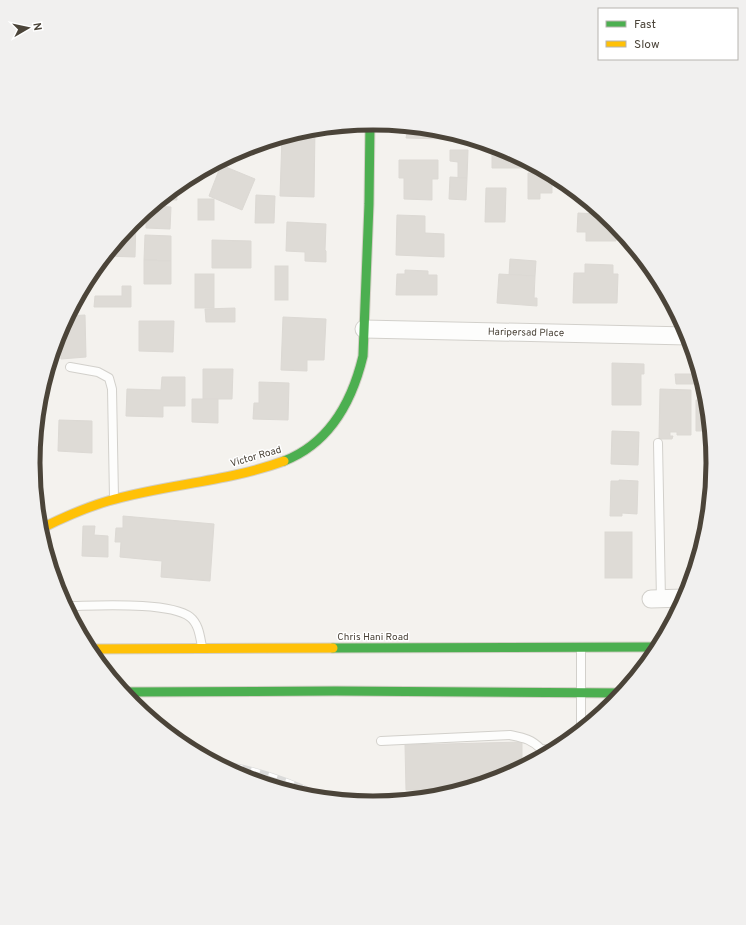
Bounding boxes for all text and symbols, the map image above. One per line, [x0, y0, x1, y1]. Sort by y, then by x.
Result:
north arrow [8, 8, 48, 48]
legend [598, 8, 738, 60]
text: Fast [634, 17, 656, 33]
text: N [29, 22, 44, 32]
text: Slow [634, 37, 660, 53]
street label: Haripersad Place [488, 326, 564, 340]
street label: Victor Road [229, 444, 283, 470]
street label: Chris Hani Road [337, 631, 409, 644]

